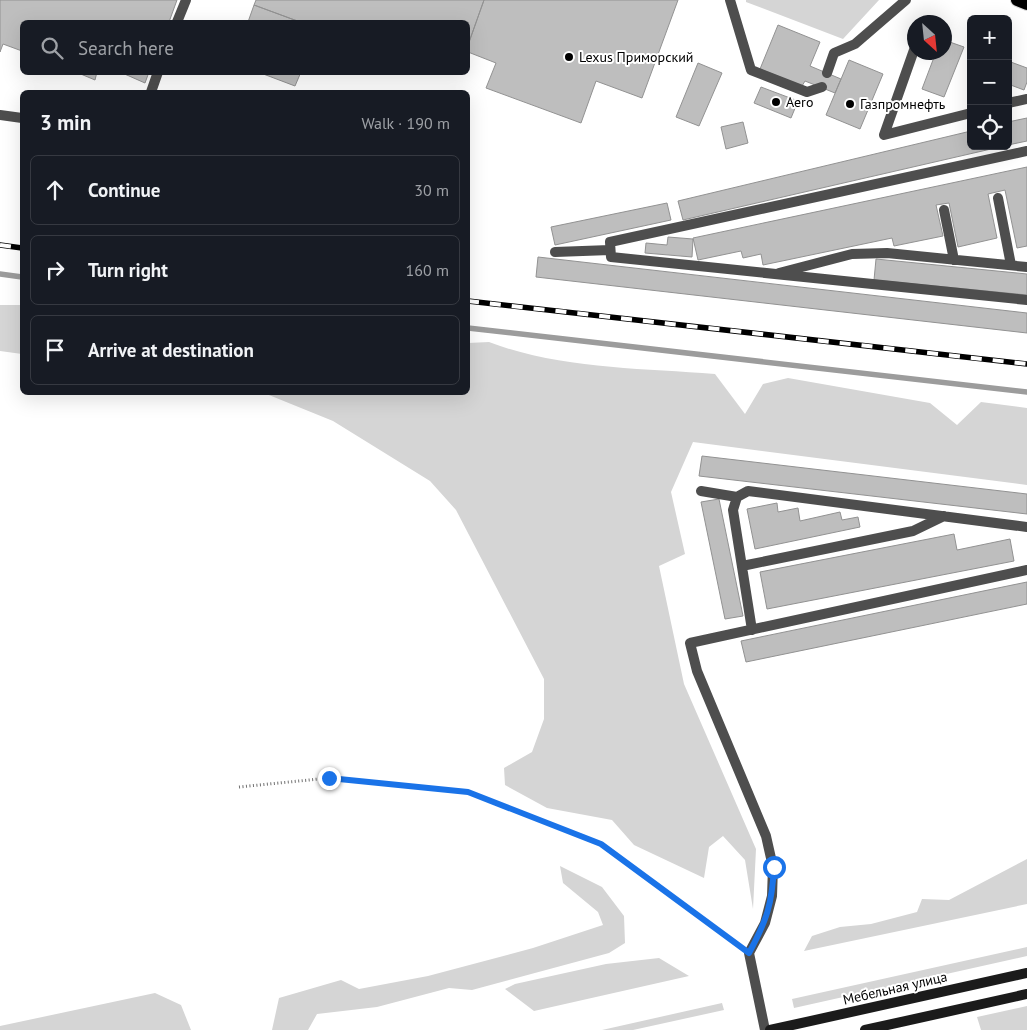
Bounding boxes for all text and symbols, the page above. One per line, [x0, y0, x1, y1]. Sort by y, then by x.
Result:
north arrow [907, 15, 952, 60]
map controls [967, 15, 1012, 150]
button: + [967, 15, 1012, 60]
search box [20, 20, 470, 75]
icon: search [38, 34, 66, 62]
text: Search here [78, 36, 174, 60]
place label: Lexus Приморский [579, 48, 693, 66]
marker: Lexus Приморский [563, 51, 575, 63]
button: − [967, 60, 1012, 105]
place label: Aero [786, 93, 813, 111]
place label: Газпромнефть [860, 95, 946, 113]
marker: Aero [770, 96, 782, 108]
marker: Газпромнефть [844, 98, 856, 110]
button: locate [967, 105, 1012, 150]
text: 3 min [40, 109, 91, 136]
text: Walk · 190 m [361, 113, 450, 133]
icon: ahead [41, 176, 69, 204]
text: Continue [88, 178, 160, 202]
text: 30 m [414, 180, 449, 200]
icon: right [41, 256, 69, 284]
text: Turn right [88, 258, 168, 282]
text: 160 m [406, 260, 449, 280]
icon: arrive [41, 336, 69, 364]
text: Arrive at destination [88, 338, 254, 362]
route end [318, 767, 341, 790]
route start [763, 856, 786, 879]
street label: Мебельная улица [841, 967, 949, 1009]

